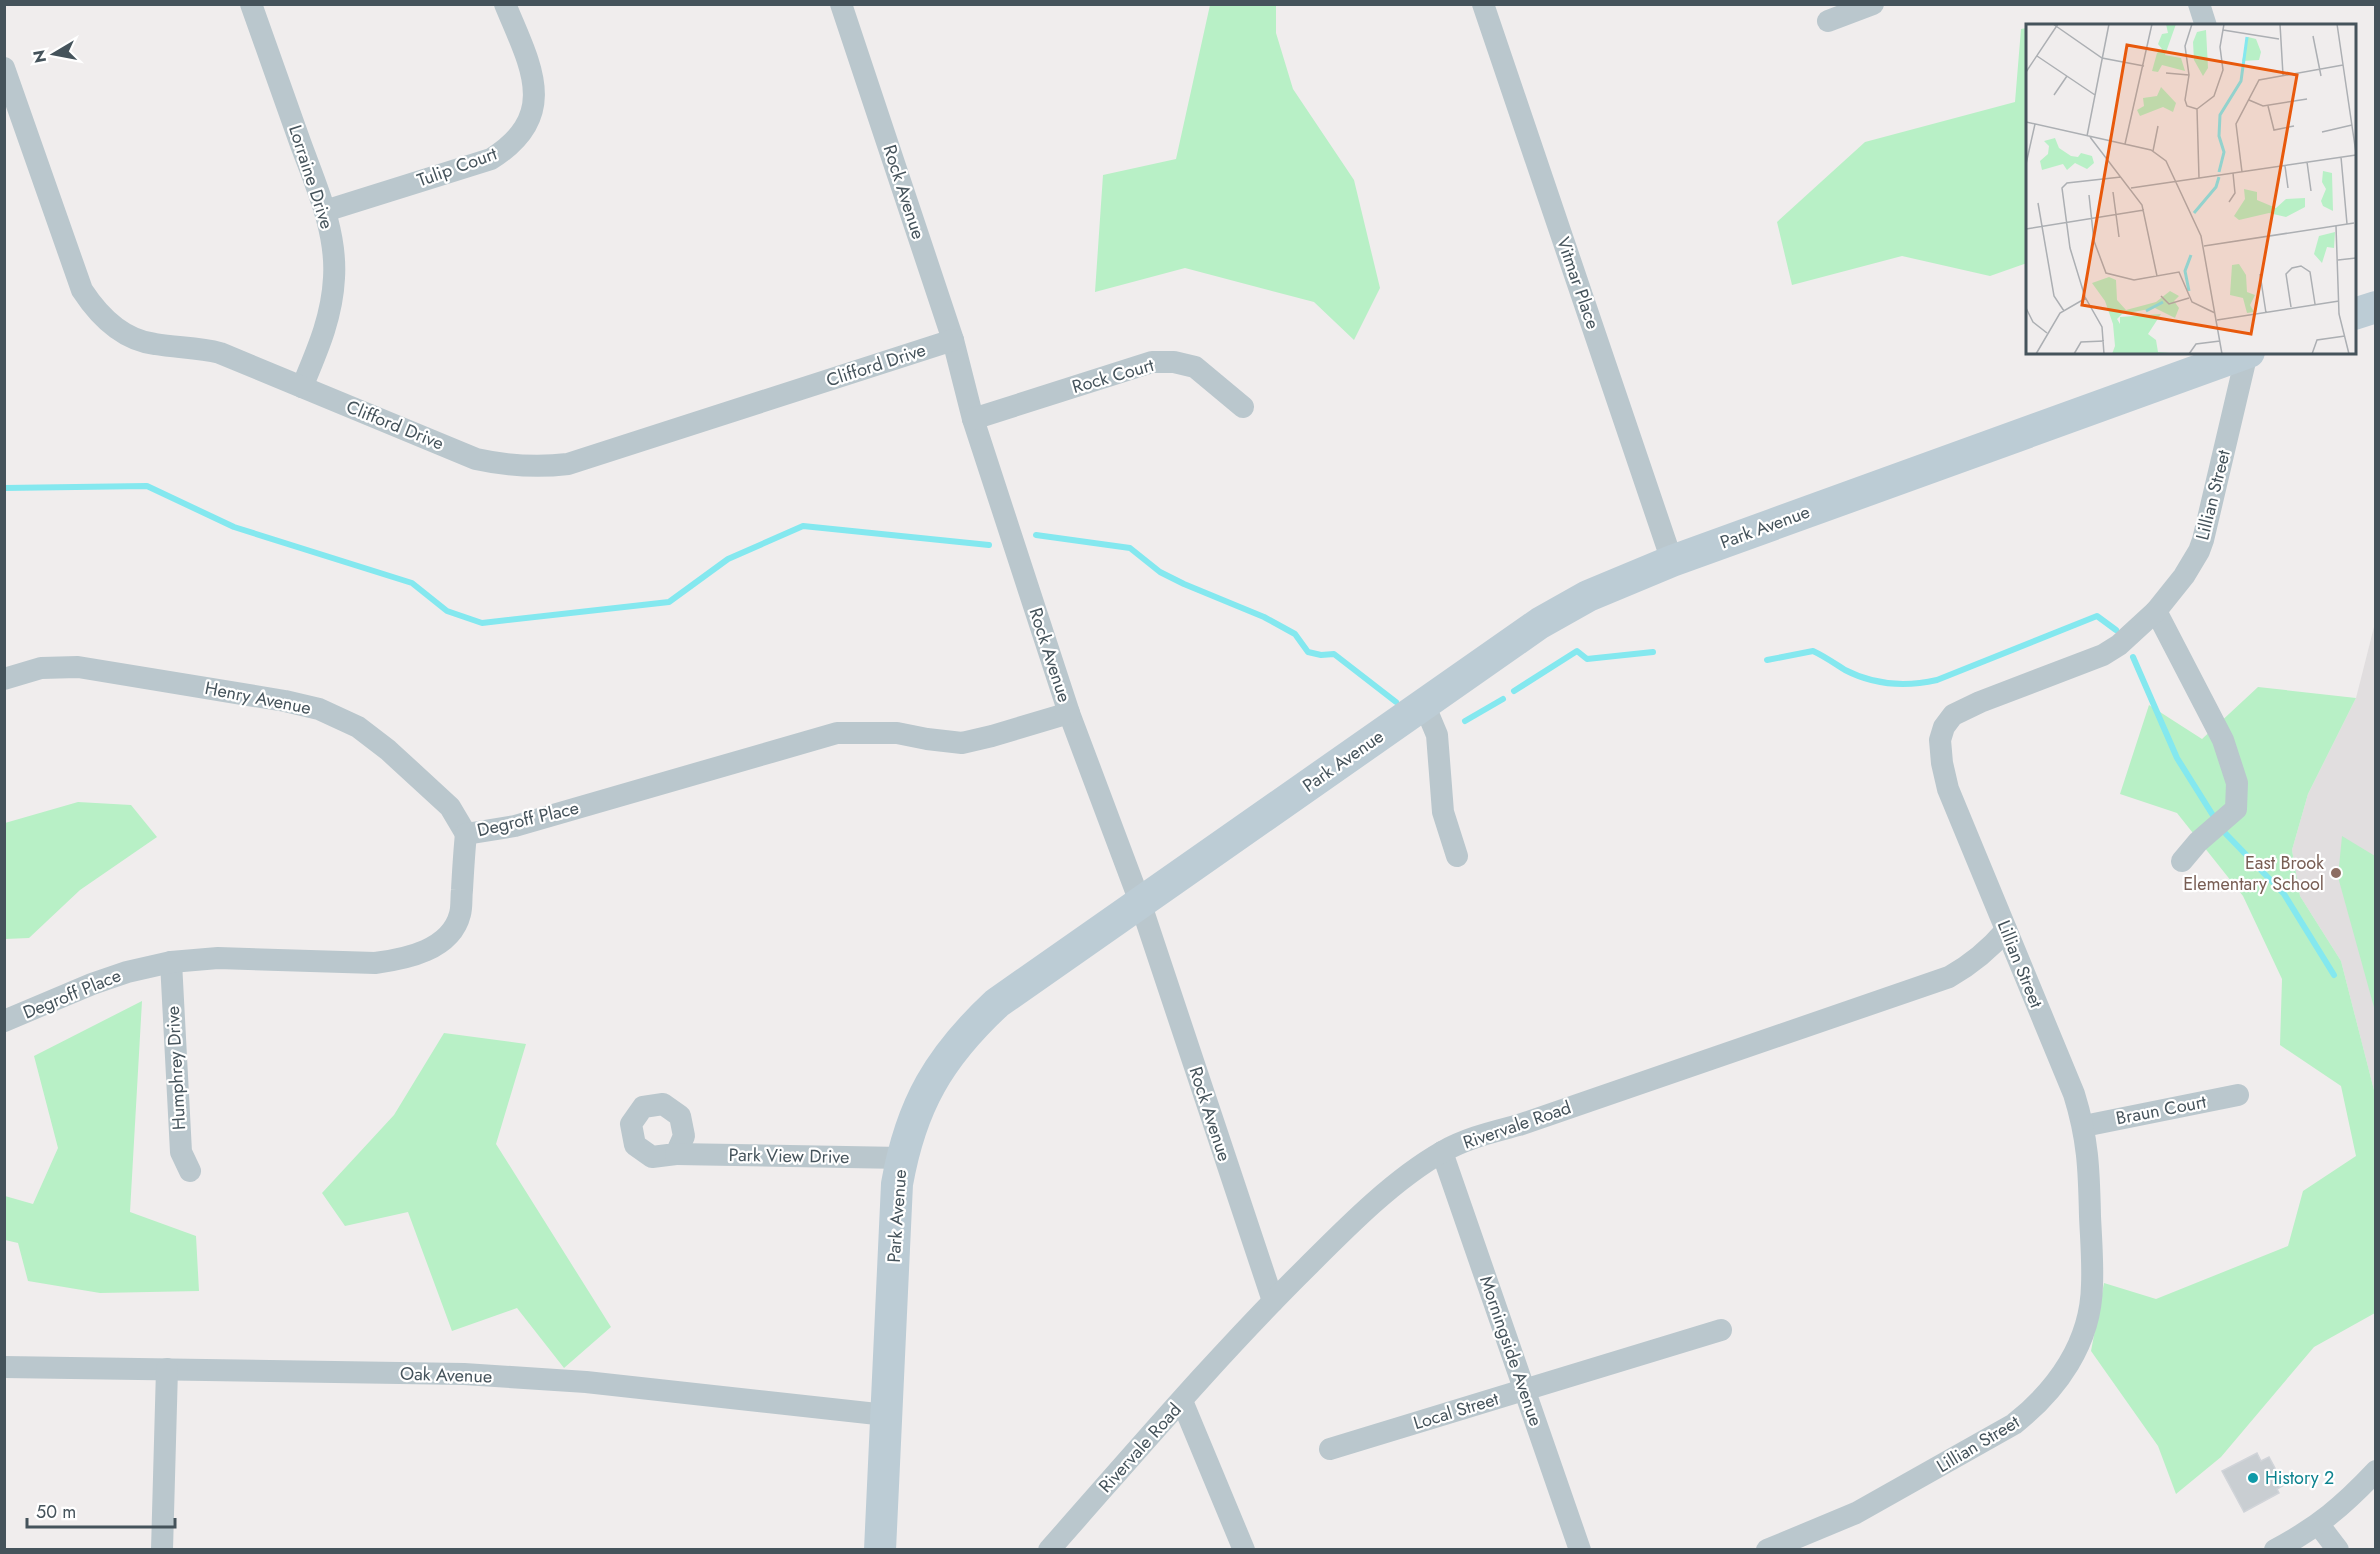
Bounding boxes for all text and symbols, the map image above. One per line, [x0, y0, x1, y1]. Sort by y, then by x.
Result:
north arrow [24, 24, 84, 84]
inset map [2026, 24, 2356, 354]
text: N [27, 48, 52, 65]
street label: Lorraine Drive [282, 122, 340, 232]
street label: Tulip Court [414, 140, 501, 193]
street label: Rock Avenue [877, 141, 931, 243]
street label: Vitmar Place [1550, 234, 1606, 332]
street label: Clifford Drive [823, 337, 929, 393]
street label: Rock Court [1069, 352, 1158, 400]
street label: Clifford Drive [342, 394, 448, 456]
street label: Lillian Street [2189, 446, 2237, 543]
street label: Park Avenue [1717, 499, 1813, 555]
street label: Rock Avenue [1023, 604, 1077, 706]
street label: Henry Avenue [203, 675, 313, 721]
street label: Park Avenue [1297, 724, 1389, 798]
street label: Degroff Place [475, 795, 581, 843]
place label: East Brook Elementary School [2183, 850, 2324, 897]
marker: East Brook Elementary School [2329, 866, 2343, 880]
street label: Lillian Street [1991, 916, 2050, 1012]
street label: Degroff Place [19, 963, 125, 1025]
street label: Humphrey Drive [160, 1005, 192, 1131]
street label: Rock Avenue [1183, 1063, 1237, 1165]
street label: Braun Court [2114, 1088, 2209, 1131]
street label: Rivervale Road [1460, 1094, 1574, 1156]
street label: Park View Drive [728, 1142, 850, 1170]
street label: Park Avenue [881, 1168, 913, 1264]
street label: Morningside Avenue [1473, 1272, 1549, 1430]
street label: Oak Avenue [399, 1360, 493, 1390]
street label: Local Street [1410, 1386, 1502, 1436]
street label: Rivervale Road [1093, 1397, 1187, 1499]
street label: Lillian Street [1932, 1409, 2025, 1479]
place label: History 2 [2265, 1465, 2334, 1491]
marker: History 2 [2246, 1471, 2260, 1485]
scale bar [27, 1491, 176, 1529]
text: 50 m [36, 1499, 76, 1525]

